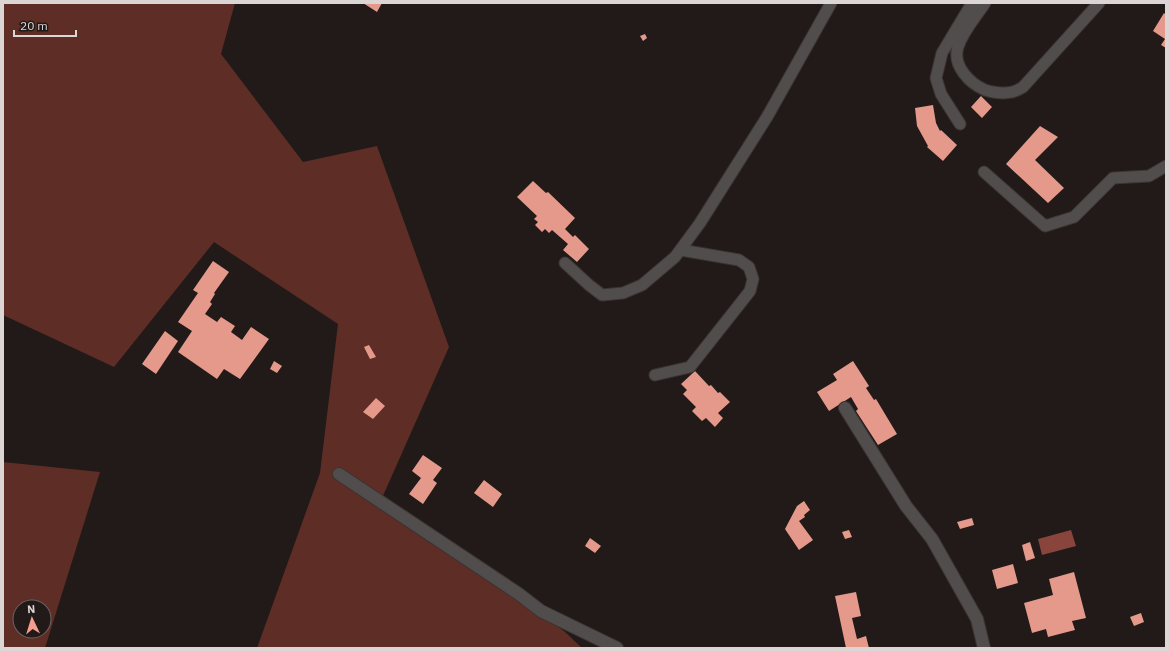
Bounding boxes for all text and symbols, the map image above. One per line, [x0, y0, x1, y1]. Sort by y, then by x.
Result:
scale bar [14, 12, 76, 38]
text: 20 m [20, 18, 48, 33]
north arrow [12, 599, 52, 639]
text: N [27, 602, 36, 616]

